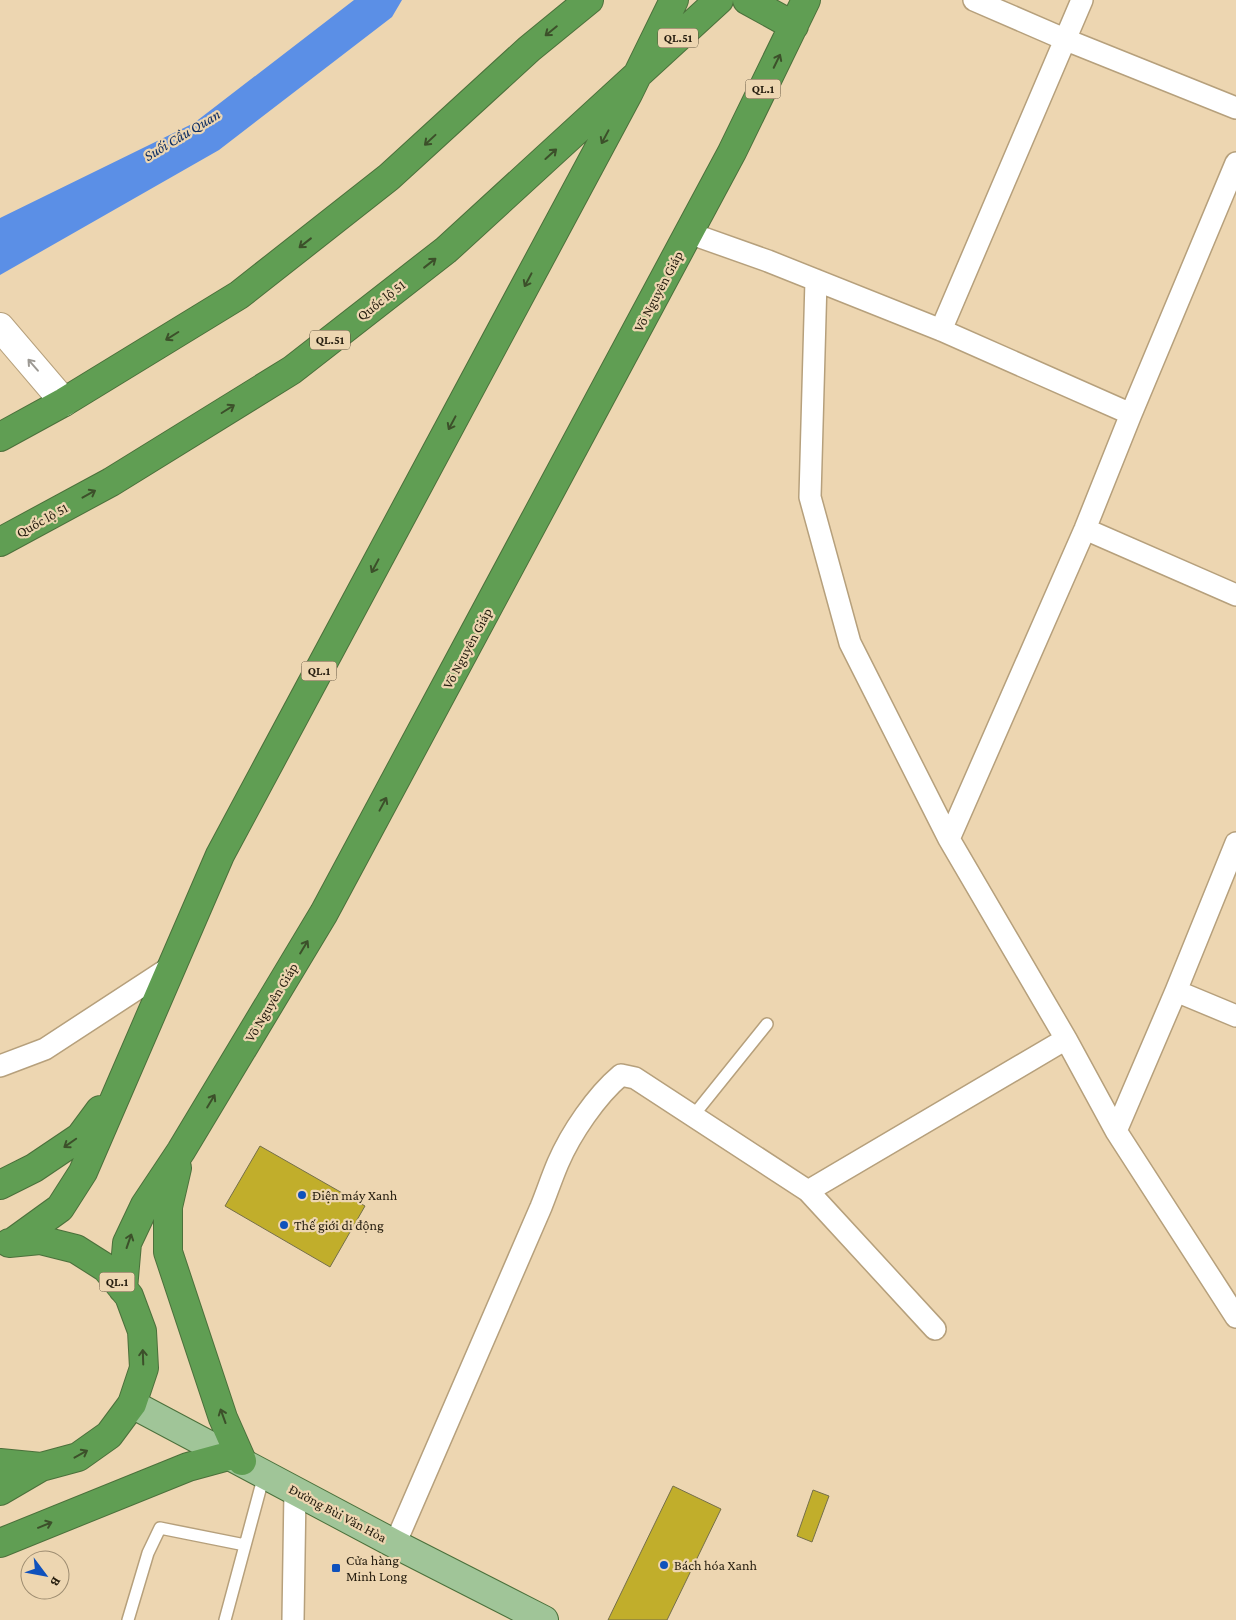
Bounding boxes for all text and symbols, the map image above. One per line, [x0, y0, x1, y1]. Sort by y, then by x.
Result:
one-way arrow [545, 26, 558, 37]
road number: QL.51 [658, 28, 698, 48]
one-way arrow [772, 54, 782, 69]
road number: QL.1 [746, 80, 780, 98]
water label: Suối Cầu Quan [140, 105, 223, 164]
one-way arrow [600, 129, 610, 144]
one-way arrow [424, 134, 437, 146]
one-way arrow [544, 148, 557, 160]
one-way arrow [298, 238, 312, 248]
street label: Võ Nguyên Giáp [630, 248, 686, 334]
one-way arrow [423, 257, 436, 268]
one-way arrow [523, 272, 533, 287]
street label: Quốc lộ 51 [354, 276, 409, 324]
road number: QL.51 [310, 330, 350, 350]
one-way arrow [165, 331, 179, 341]
one-way arrow [27, 359, 38, 372]
one-way arrow [220, 404, 234, 414]
one-way arrow [447, 415, 456, 430]
one-way arrow [81, 489, 96, 498]
street label: Quốc lộ 51 [13, 499, 71, 541]
one-way arrow [370, 559, 380, 574]
street label: Võ Nguyên Giáp [439, 605, 495, 691]
road number: QL.1 [302, 661, 336, 680]
one-way arrow [378, 797, 388, 812]
one-way arrow [300, 940, 310, 954]
street label: Võ Nguyên Giáp [241, 960, 301, 1044]
one-way arrow [207, 1094, 217, 1108]
one-way arrow [63, 1138, 77, 1148]
place label: Điện máy Xanh [312, 1187, 398, 1203]
marker: Điện máy Xanh [296, 1189, 308, 1201]
place label: Thế giới di động [294, 1217, 384, 1233]
marker: Thế giới di động [278, 1219, 290, 1231]
one-way arrow [125, 1233, 135, 1249]
road number: QL.1 [100, 1272, 134, 1291]
one-way arrow [139, 1349, 148, 1365]
one-way arrow [218, 1409, 227, 1424]
one-way arrow [73, 1449, 88, 1458]
street label: Đường Bùi Văn Hòa [286, 1480, 390, 1546]
one-way arrow [37, 1520, 52, 1529]
north arrow [20, 1550, 70, 1600]
place label: Cửa hàng Minh Long [346, 1552, 407, 1584]
place label: Bách hóa Xanh [674, 1557, 757, 1573]
marker: Bách hóa Xanh [658, 1559, 670, 1571]
marker: Cửa hàng Minh Long [330, 1562, 342, 1574]
text: B [47, 1574, 65, 1590]

